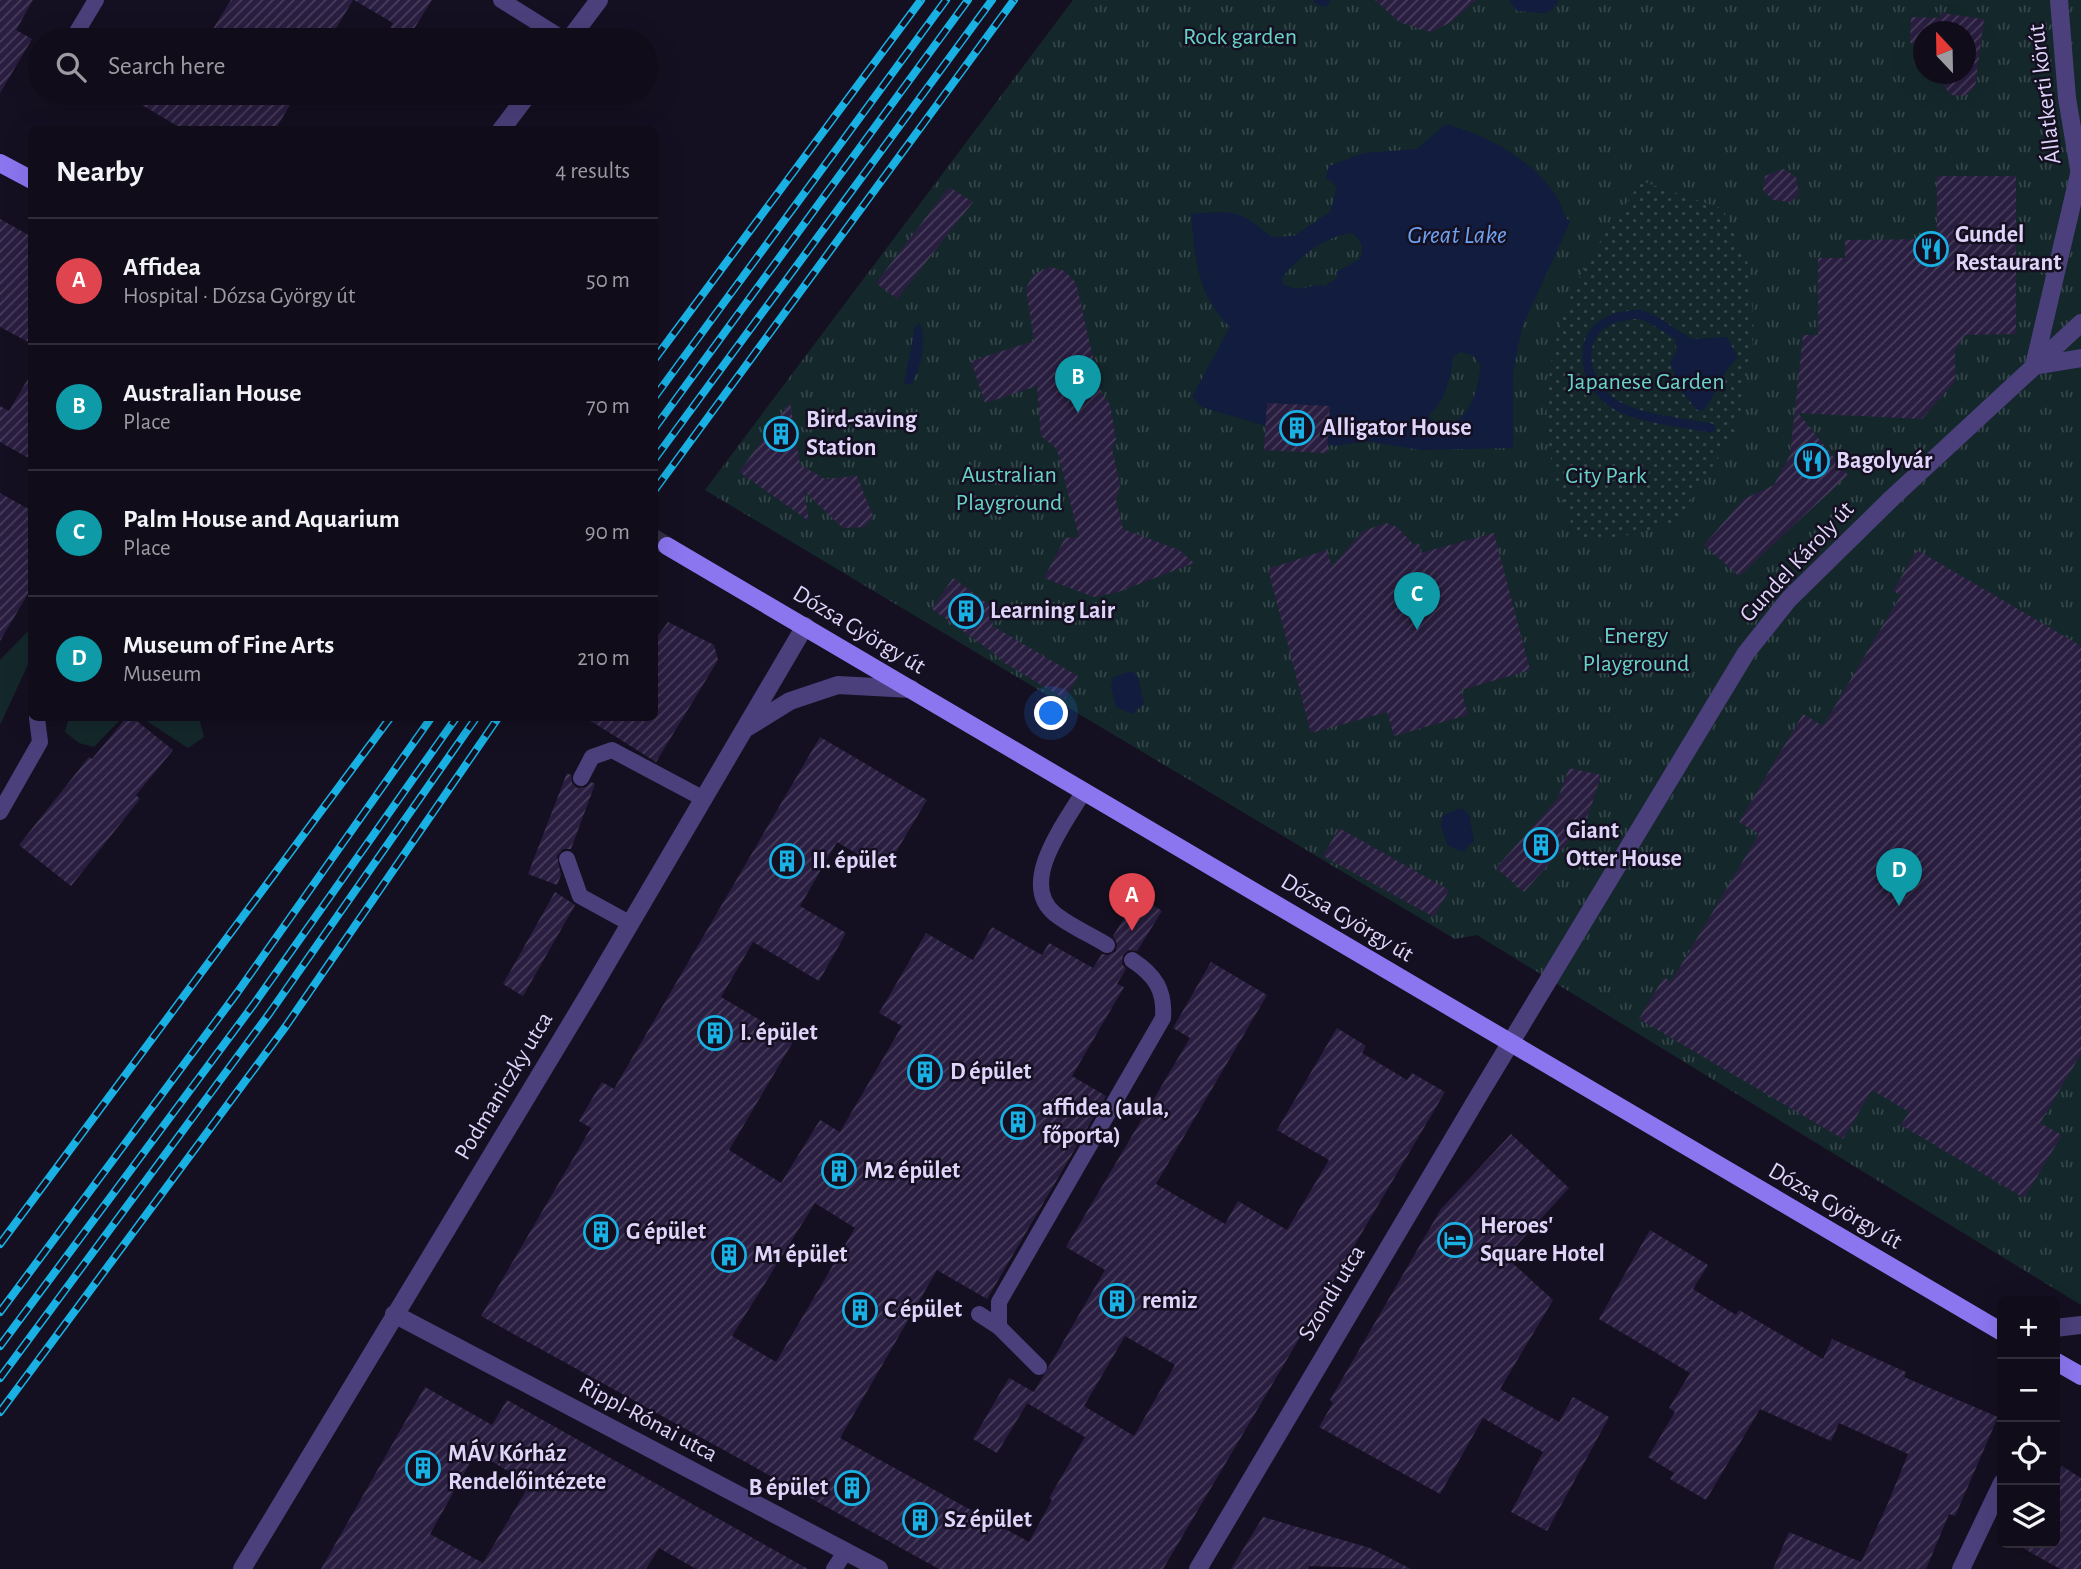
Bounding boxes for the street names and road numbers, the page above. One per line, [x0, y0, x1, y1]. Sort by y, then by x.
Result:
street label: Állatkerti körút [2022, 22, 2066, 166]
street label: Gundel Károly út [1735, 497, 1859, 627]
street label: Dózsa György út [789, 581, 930, 679]
street label: Dózsa György út [1277, 869, 1418, 967]
street label: Podmaniczky utca [450, 1008, 558, 1164]
street label: Dózsa György út [1764, 1158, 1906, 1254]
street label: Szondi utca [1294, 1241, 1370, 1345]
street label: Rippl-Rónai utca [575, 1373, 721, 1467]

